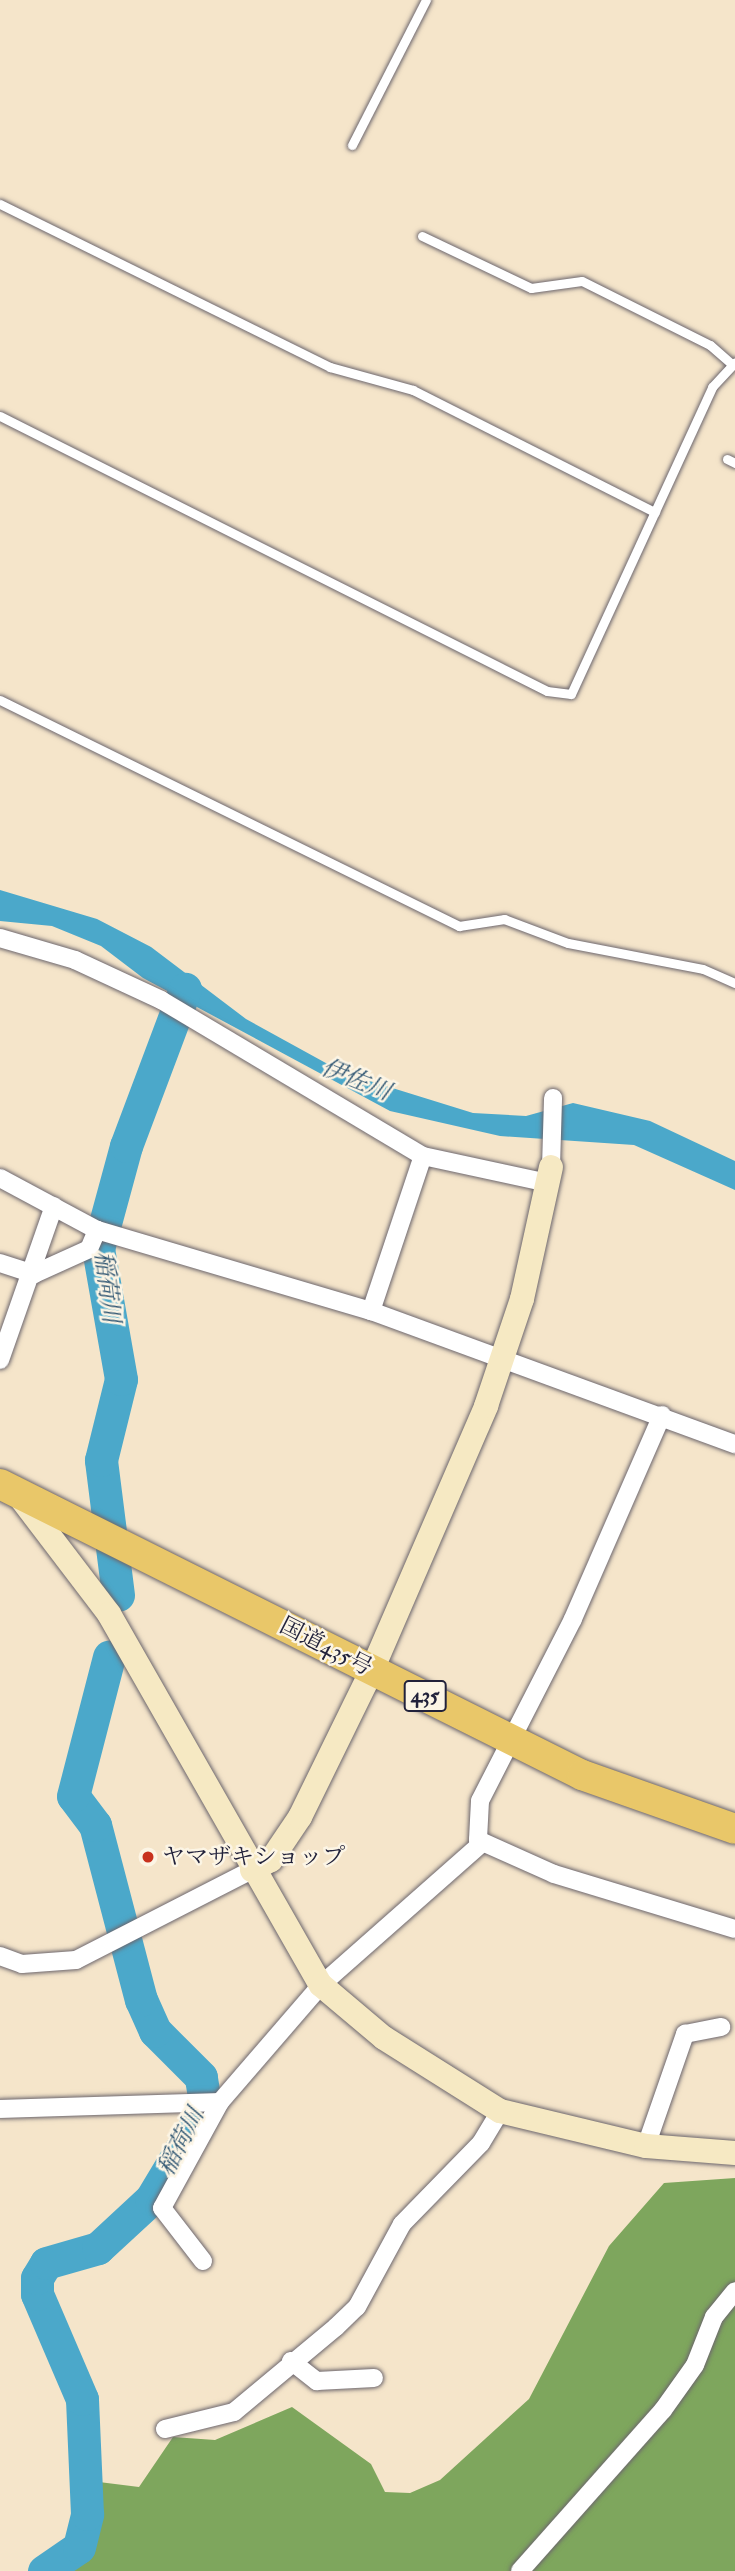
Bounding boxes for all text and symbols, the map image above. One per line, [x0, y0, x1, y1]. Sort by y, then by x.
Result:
water label: 伊佐川 [317, 1053, 395, 1107]
water label: 稲荷川 [88, 1250, 126, 1324]
street label: 国道435号 [275, 1612, 377, 1682]
road number: 435 [402, 1678, 448, 1714]
place label: ヤマザキショップ [162, 1843, 346, 1871]
marker: ヤマザキショップ [140, 1849, 156, 1865]
water label: 稲荷川 [152, 2103, 210, 2181]

